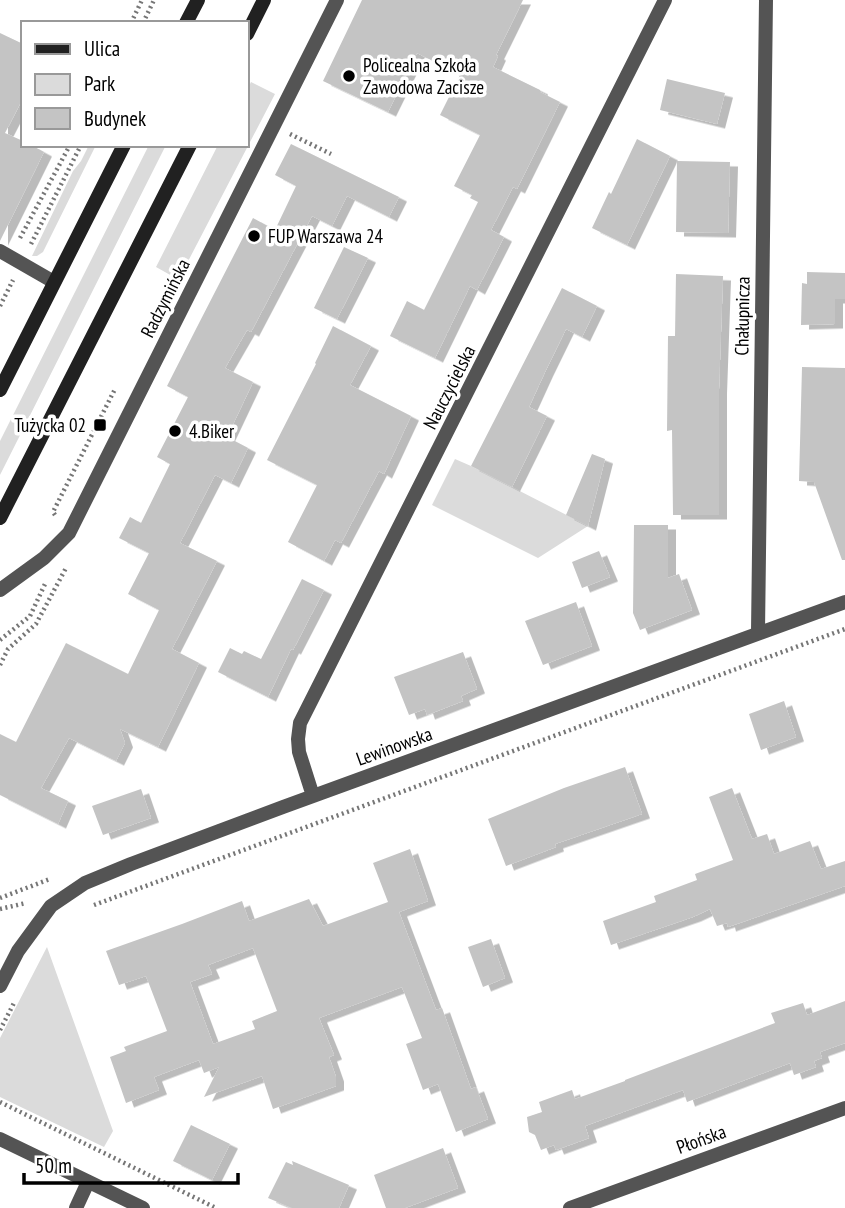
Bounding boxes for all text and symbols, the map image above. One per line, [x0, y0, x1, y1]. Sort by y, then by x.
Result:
legend [21, 21, 248, 147]
text: Ulica [84, 35, 120, 62]
place label: Policealna Szkoła Zawodowa Zacisze [363, 53, 484, 99]
marker: Policealna Szkoła Zawodowa Zacisze [341, 68, 357, 84]
text: Park [84, 70, 115, 97]
text: Budynek [84, 105, 146, 132]
place label: FUP Warszawa 24 [268, 224, 384, 248]
marker: FUP Warszawa 24 [246, 228, 262, 244]
street label: Radzymińska [135, 255, 195, 341]
street label: Chałupnicza [729, 276, 755, 356]
street label: Nauczycielska [418, 341, 480, 433]
place label: Tużycka 02 [14, 413, 86, 437]
marker: Tużycka 02 [92, 417, 108, 433]
place label: 4.Biker [189, 419, 235, 443]
marker: 4.Biker [167, 423, 183, 439]
street label: Lewinowska [353, 721, 435, 771]
street label: Płońska [673, 1119, 729, 1159]
scale bar [24, 1142, 238, 1186]
text: 50 m [35, 1152, 72, 1179]

